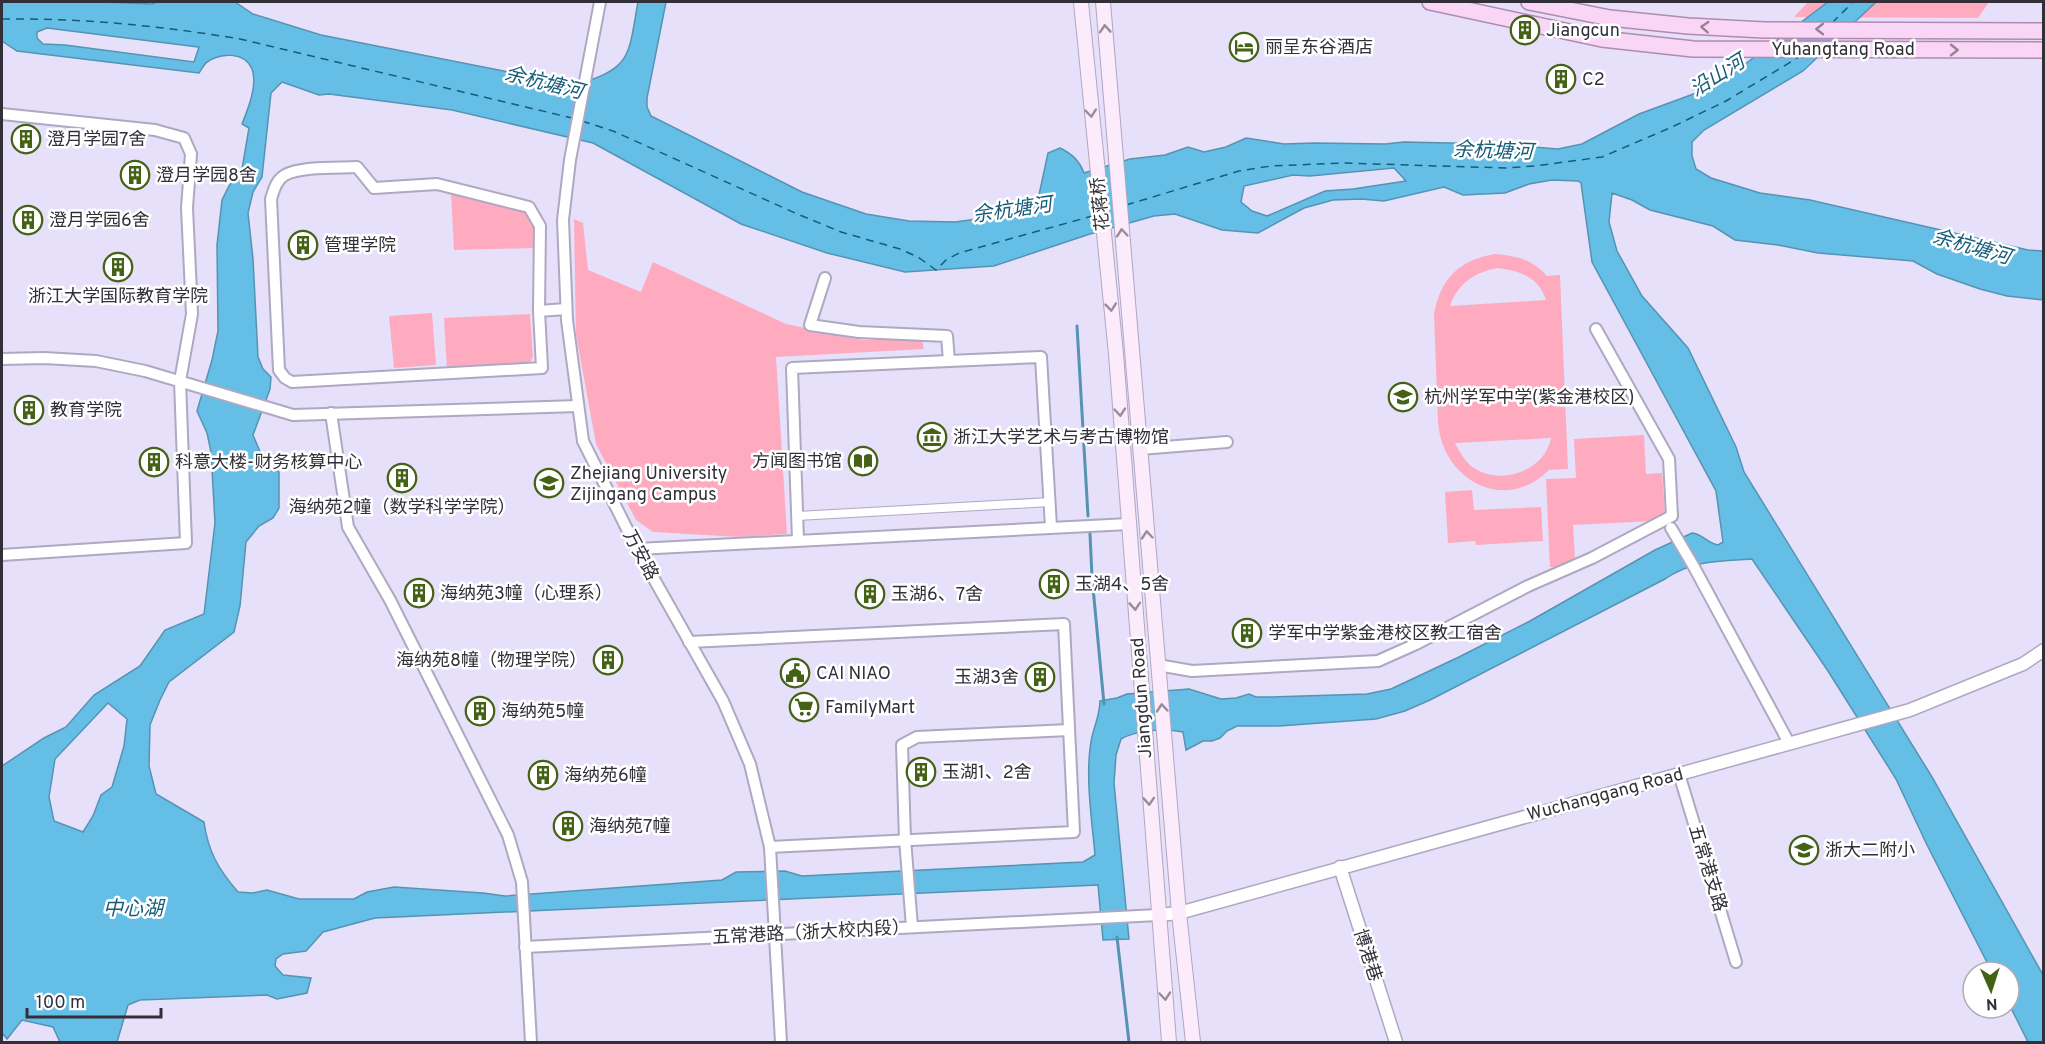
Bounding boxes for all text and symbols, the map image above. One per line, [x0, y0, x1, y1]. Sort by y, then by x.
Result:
building icon: Jiangcun [1509, 14, 1541, 46]
place label: Jiangcun [1546, 20, 1620, 43]
one-way arrow [1701, 21, 1710, 33]
one-way arrow [1815, 23, 1824, 35]
one-way arrow [1099, 24, 1112, 33]
hotel icon: 丽呈东谷酒店 [1228, 31, 1260, 63]
place label: 丽呈东谷酒店 [1265, 37, 1373, 60]
street label: Yuhangtang Road [1771, 39, 1915, 62]
one-way arrow [1949, 44, 1958, 56]
water label: 沿山河 [1686, 48, 1754, 104]
water label: 余杭塘河 [502, 62, 589, 107]
building icon: C2 [1545, 63, 1577, 95]
place label: C2 [1582, 69, 1605, 92]
one-way arrow [1084, 109, 1097, 118]
building icon: 澄月学园7舍 [10, 123, 42, 155]
place label: 澄月学园7舍 [47, 129, 146, 152]
water label: 余杭塘河 [1453, 138, 1537, 167]
building icon: 澄月学园8舍 [119, 159, 151, 191]
place label: 澄月学园8舍 [156, 165, 257, 188]
street label: 花蒋桥 [1087, 176, 1116, 232]
water label: 余杭塘河 [971, 192, 1058, 229]
building icon: 澄月学园6舍 [12, 204, 44, 236]
place label: 澄月学园6舍 [49, 210, 150, 233]
water label: 余杭塘河 [1929, 224, 2017, 273]
building icon: 管理学院 [287, 229, 319, 261]
one-way arrow [1116, 229, 1129, 238]
place label: 管理学院 [324, 235, 396, 258]
building icon: 浙江大学国际教育学院 [102, 251, 134, 283]
place label: 浙江大学国际教育学院 [28, 286, 208, 309]
one-way arrow [1104, 303, 1117, 312]
school or university icon: 杭州学军中学(紫金港校区) [1387, 381, 1419, 413]
place label: 杭州学军中学(紫金港校区) [1424, 387, 1634, 410]
building icon: 教育学院 [13, 394, 45, 426]
place label: 教育学院 [50, 400, 122, 423]
one-way arrow [1113, 407, 1126, 416]
museum icon: 浙江大学艺术与考古博物馆 [916, 421, 948, 453]
place label: 浙江大学艺术与考古博物馆 [953, 427, 1169, 450]
library icon: 方闻图书馆 [847, 445, 879, 477]
building icon: 科意大楼-财务核算中心 [138, 446, 170, 478]
place label: 方闻图书馆 [752, 451, 842, 474]
place label: 科意大楼-财务核算中心 [175, 452, 362, 475]
building icon: 海纳苑2幢（数学科学学院） [386, 462, 418, 494]
place label: Zhejiang University Zijingang Campus [570, 463, 727, 507]
school or university icon: Zhejiang University Zijingang Campus [533, 467, 565, 499]
place label: 海纳苑2幢（数学科学学院） [288, 497, 516, 520]
street label: 万安路 [617, 526, 663, 585]
one-way arrow [1141, 530, 1154, 539]
building icon: 玉湖4、5舍 [1038, 568, 1070, 600]
place label: 玉湖4、5舍 [1075, 574, 1169, 597]
building icon: 海纳苑3幢（心理系） [403, 577, 435, 609]
building icon: 玉湖6、7舍 [854, 578, 886, 610]
place label: 海纳苑3幢（心理系） [440, 583, 613, 606]
place label: 玉湖6、7舍 [891, 584, 983, 607]
one-way arrow [1128, 602, 1141, 611]
building icon: 学军中学紫金港校区教工宿舍 [1231, 617, 1263, 649]
place label: 学军中学紫金港校区教工宿舍 [1268, 623, 1502, 646]
street label: Jiangdun Road [1127, 637, 1158, 759]
building icon: 海纳苑8幢（物理学院） [592, 644, 624, 676]
place label: 海纳苑8幢（物理学院） [396, 650, 587, 673]
public building icon: CAI NIAO [779, 657, 811, 689]
building icon: 玉湖3舍 [1024, 661, 1056, 693]
place label: CAI NIAO [816, 663, 891, 686]
place label: 玉湖3舍 [954, 667, 1019, 690]
supermarket icon: FamilyMart [788, 691, 820, 723]
building icon: 海纳苑5幢 [464, 695, 496, 727]
place label: FamilyMart [825, 697, 915, 720]
place label: 海纳苑5幢 [501, 701, 584, 724]
one-way arrow [1156, 703, 1169, 713]
building icon: 玉湖1、2舍 [905, 756, 937, 788]
building icon: 海纳苑6幢 [527, 759, 559, 791]
place label: 玉湖1、2舍 [942, 762, 1032, 785]
street label: Wuchanggang Road [1525, 764, 1686, 827]
place label: 海纳苑6幢 [564, 765, 647, 788]
one-way arrow [1142, 797, 1155, 806]
building icon: 海纳苑7幢 [552, 810, 584, 842]
place label: 海纳苑7幢 [589, 816, 670, 839]
street label: 五常港支路 [1682, 822, 1731, 915]
school or university icon: 浙大二附小 [1788, 834, 1820, 866]
place label: 浙大二附小 [1825, 840, 1915, 863]
water label: 中心湖 [103, 897, 166, 923]
street label: 五常港路（浙大校内段） [712, 917, 911, 950]
street label: 博港巷 [1347, 926, 1386, 985]
north arrow [1961, 960, 2021, 1020]
scale bar [27, 981, 160, 1019]
one-way arrow [1158, 991, 1171, 1000]
text: 100 m [36, 992, 85, 1015]
text: N [1985, 993, 1998, 1013]

